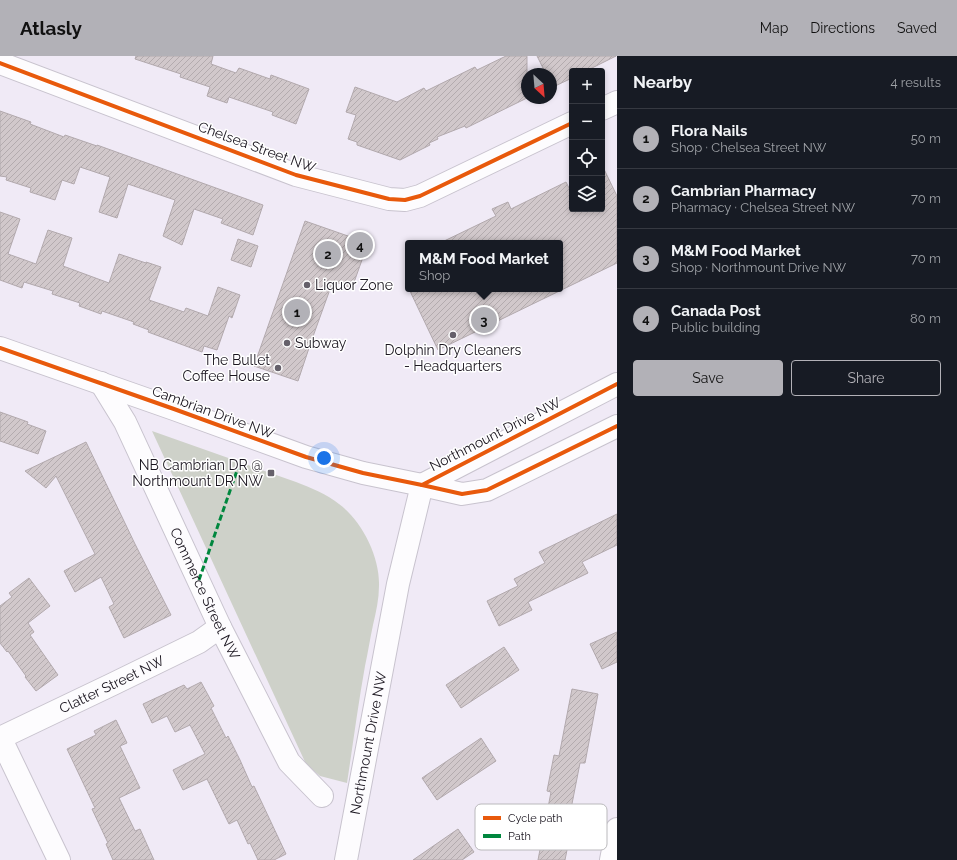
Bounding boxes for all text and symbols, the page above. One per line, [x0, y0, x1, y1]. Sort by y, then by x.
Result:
text: Atlasly [20, 17, 82, 39]
text: Map [760, 20, 788, 36]
text: Directions [810, 20, 875, 36]
text: Saved [897, 20, 937, 36]
north arrow [521, 68, 557, 104]
map controls [569, 68, 605, 212]
button: + [569, 68, 605, 104]
text: Nearby [633, 72, 692, 92]
text: 4 results [890, 75, 941, 90]
button: − [569, 104, 605, 140]
street label: Chelsea Street NW [196, 118, 318, 176]
text: Flora Nails [671, 122, 747, 140]
text: 1 [643, 131, 649, 146]
text: 50 m [911, 131, 941, 146]
button: locate [569, 140, 605, 176]
text: Shop · Chelsea Street NW [671, 140, 826, 155]
button: layers [569, 176, 605, 212]
text: Cambrian Pharmacy [671, 182, 816, 200]
text: 2 [642, 191, 650, 206]
text: 70 m [911, 191, 941, 206]
text: Pharmacy · Chelsea Street NW [671, 200, 855, 215]
pin: 4 [347, 230, 373, 260]
pin: 2 [315, 239, 341, 269]
popup [405, 240, 563, 292]
text: M&M Food Market [671, 242, 801, 260]
text: M&M Food Market [419, 250, 549, 268]
text: 3 [642, 251, 650, 266]
text: 70 m [911, 251, 941, 266]
text: Shop · Northmount Drive NW [671, 260, 846, 275]
text: Shop [419, 268, 450, 283]
place label: Liquor Zone [315, 277, 393, 293]
marker: Liquor Zone [302, 280, 312, 290]
pin: 1 [284, 297, 310, 327]
text: Canada Post [671, 302, 761, 320]
pin: 3 [471, 305, 497, 335]
text: 4 [642, 311, 650, 326]
text: 80 m [910, 311, 941, 326]
text: Public building [671, 320, 760, 335]
marker: Dolphin Dry Cleaners - Headquarters [448, 330, 458, 340]
place label: Subway [295, 335, 347, 351]
marker: Subway [282, 338, 292, 348]
place label: Dolphin Dry Cleaners - Headquarters [385, 342, 522, 374]
place label: The Bullet Coffee House [182, 352, 270, 384]
button: Save [633, 360, 783, 396]
button: Share [791, 360, 941, 396]
marker: The Bullet Coffee House [273, 363, 283, 373]
street label: Cambrian Drive NW [150, 383, 276, 442]
street label: Northmount Drive NW [427, 394, 564, 474]
your location [314, 448, 334, 468]
place label: NB Cambrian DR @ Northmount DR NW [132, 457, 263, 489]
marker: NB Cambrian DR @ Northmount DR NW [266, 468, 276, 478]
street label: Commerce Street NW [167, 525, 243, 662]
street label: Clatter Street NW [57, 652, 167, 716]
street label: Northmount Drive NW [347, 670, 389, 816]
legend [475, 804, 607, 850]
text: Cycle path [508, 812, 562, 825]
text: Path [508, 830, 531, 843]

